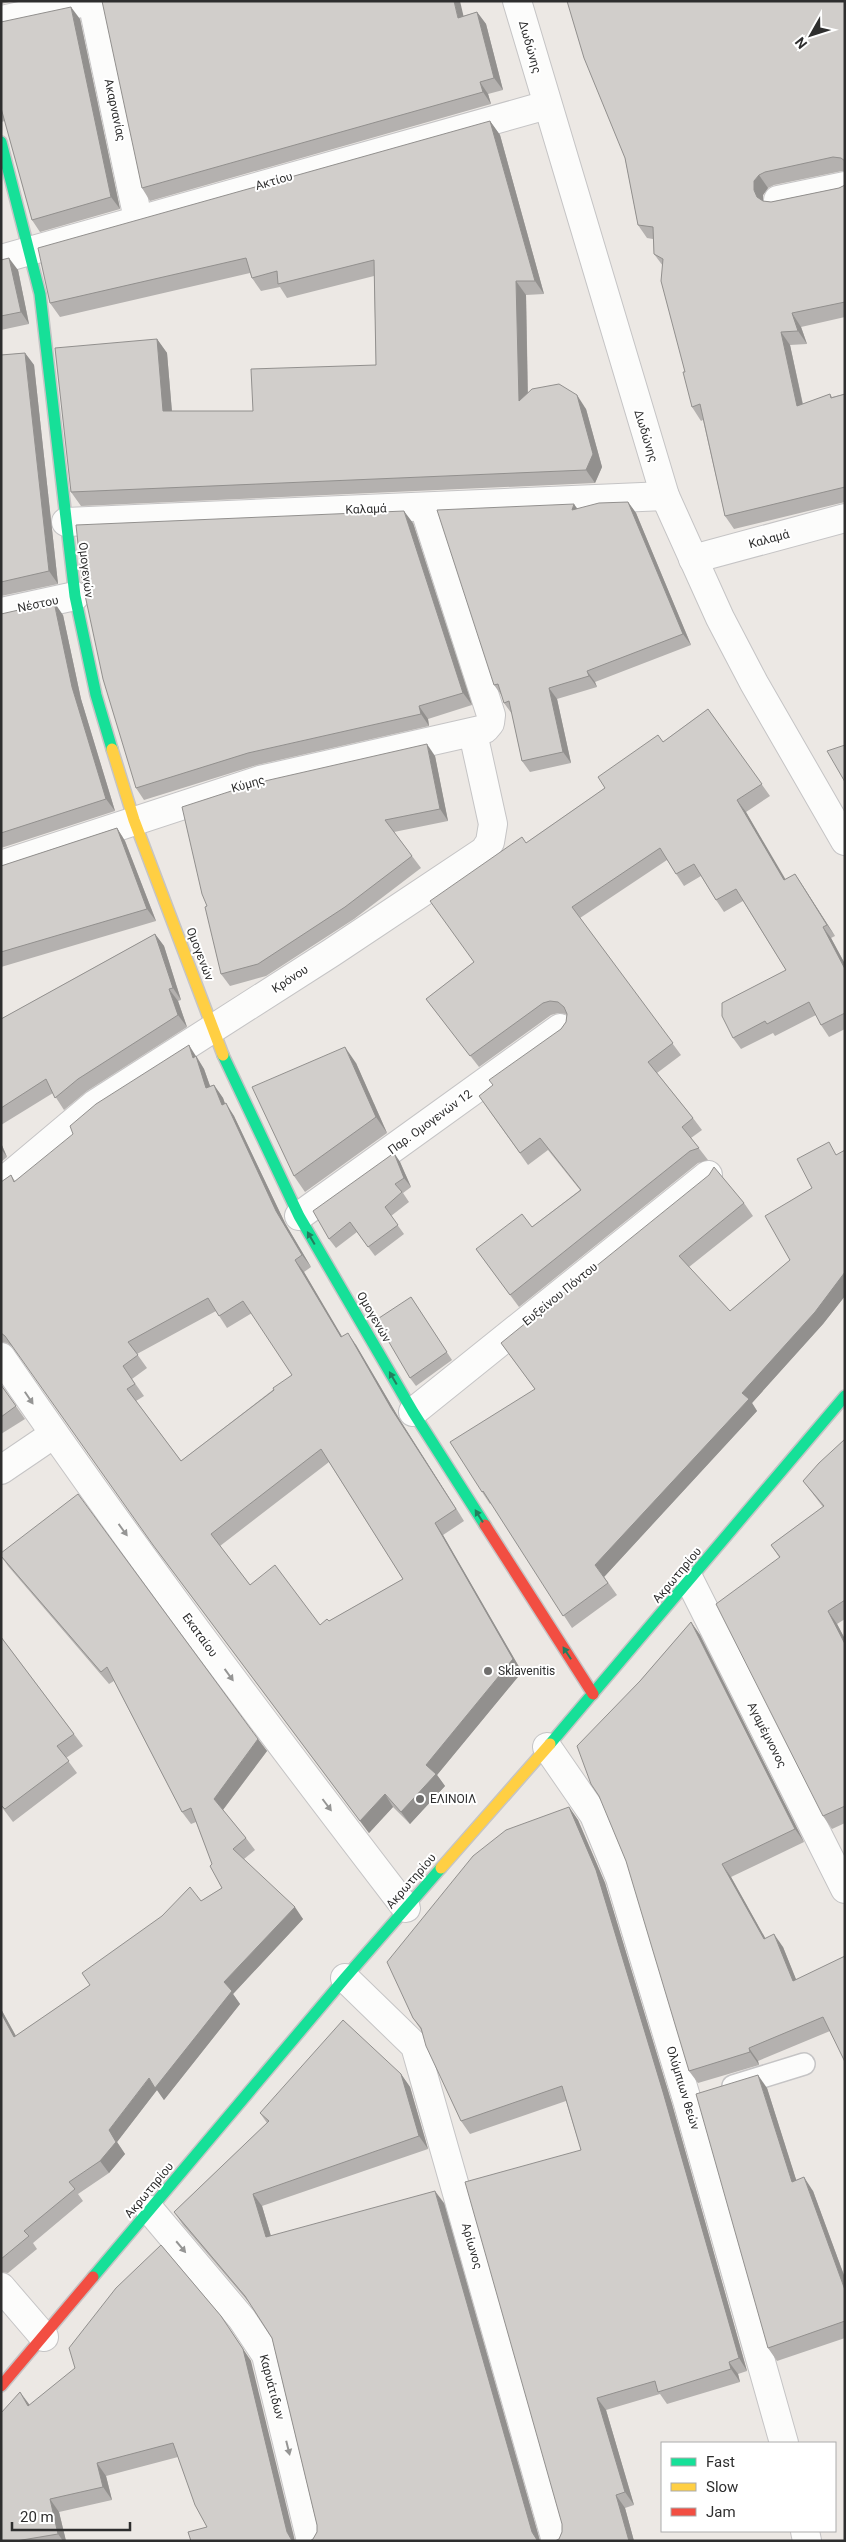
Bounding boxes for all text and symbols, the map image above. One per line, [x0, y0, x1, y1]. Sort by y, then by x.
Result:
north arrow [786, 10, 836, 60]
street label: Δωδώνης [516, 19, 544, 75]
text: N [792, 34, 810, 52]
street label: Ακαρνανίας [102, 77, 128, 143]
street label: Ακτίου [254, 169, 294, 193]
street label: Δωδώνης [631, 408, 661, 464]
street label: Καλαμά [345, 501, 387, 517]
street label: Καλαμά [747, 527, 791, 551]
street label: Ομογενών [76, 541, 96, 599]
street label: Νέστου [16, 593, 60, 615]
street label: Κύμης [230, 773, 266, 795]
street label: Ομογενών [183, 925, 217, 983]
street label: Κρόνου [269, 962, 311, 996]
street label: Παρ. Ομογενών 12 [385, 1087, 475, 1157]
one-way arrow [307, 1231, 316, 1244]
street label: Ευξείνου Πόντου [520, 1260, 601, 1329]
street label: Ομογενών [354, 1289, 394, 1345]
one-way arrow [389, 1372, 398, 1385]
one-way arrow [24, 1391, 34, 1405]
one-way arrow [474, 1510, 483, 1523]
one-way arrow [118, 1523, 128, 1537]
street label: Ακρωτηρίου [650, 1544, 704, 1606]
street label: Εκαταίου [179, 1610, 221, 1660]
one-way arrow [562, 1646, 572, 1660]
place label: Sklavenitis [498, 1664, 555, 1678]
marker: Sklavenitis [482, 1665, 494, 1677]
one-way arrow [224, 1668, 234, 1682]
street label: Αγαμέμνονος [744, 1700, 790, 1770]
place label: ΕΛΙΝΟΙΛ [430, 1792, 476, 1806]
marker: ΕΛΙΝΟΙΛ [414, 1793, 426, 1805]
one-way arrow [322, 1798, 332, 1812]
street label: Ακρωτηρίου [383, 1851, 439, 1911]
street label: Ολύμπιων θεών [664, 2044, 702, 2132]
street label: Ακρωτηρίου [122, 2159, 176, 2221]
street label: Αρίωνος [459, 2221, 485, 2271]
one-way arrow [176, 2240, 187, 2253]
street label: Καρυάτιδων [257, 2353, 287, 2421]
one-way arrow [284, 2440, 292, 2455]
legend [661, 2442, 836, 2532]
text: Fast [706, 2453, 735, 2471]
text: Slow [706, 2478, 738, 2496]
scale bar [12, 2500, 130, 2532]
text: Jam [706, 2503, 736, 2521]
text: 20 m [20, 2508, 54, 2526]

